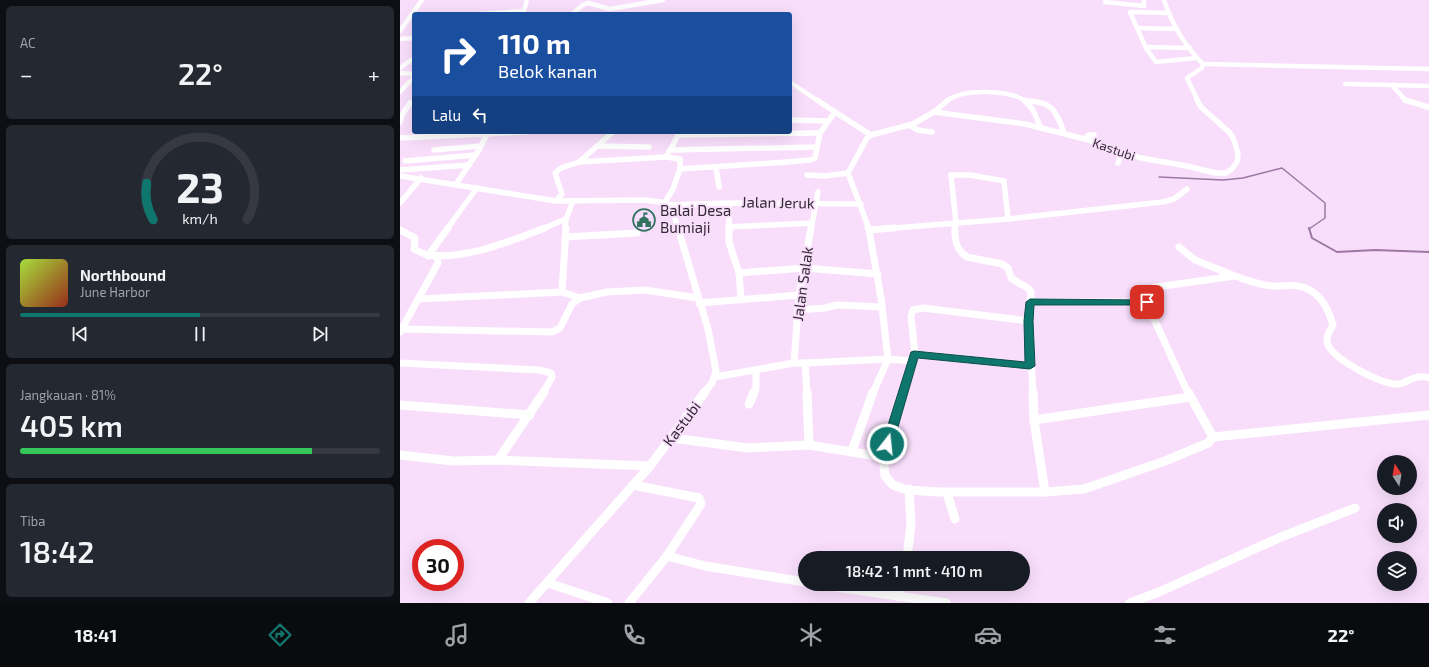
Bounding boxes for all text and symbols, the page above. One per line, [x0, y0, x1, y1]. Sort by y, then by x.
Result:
text: 110 m [498, 26, 571, 60]
icon: right [432, 28, 484, 80]
text: AC [20, 35, 35, 51]
text: 22° [178, 55, 223, 91]
text: Belok kanan [498, 60, 597, 82]
text: − [20, 61, 33, 87]
text: + [368, 61, 380, 87]
icon: left [469, 104, 491, 126]
text: Lalu [432, 106, 461, 124]
street label: Kastubi [1090, 134, 1138, 164]
text: 23 [176, 161, 224, 211]
street label: Jalan Jeruk [741, 192, 815, 212]
place label: Balai Desa Bumiaji [660, 201, 731, 237]
public building icon: Balai Desa Bumiaji [631, 207, 657, 233]
text: km/h [182, 210, 218, 227]
street label: Jalan Salak [788, 245, 816, 322]
text: Northbound [80, 266, 166, 284]
text: June Harbor [80, 284, 150, 300]
pin [1130, 285, 1164, 319]
icon: arrive [1136, 291, 1158, 313]
icon: previous [69, 323, 91, 345]
icon: pause [189, 323, 211, 345]
icon: next [309, 323, 331, 345]
text: Jangkauan · 81% [20, 387, 116, 403]
street label: Kastubi [659, 398, 704, 449]
text: 405 km [20, 407, 123, 443]
position arrow [866, 423, 908, 465]
north arrow [1377, 455, 1417, 495]
map controls [1377, 455, 1417, 591]
button: sound [1377, 503, 1417, 543]
text: Tiba [20, 513, 45, 529]
text: 18:42 [20, 533, 95, 569]
speed limit sign: 30 [412, 539, 464, 591]
button: layers [1377, 551, 1417, 591]
text: 18:42 · 1 mnt · 410 m [846, 562, 982, 580]
icon: directions [266, 621, 294, 649]
icon: music [443, 621, 471, 649]
icon: phone [620, 621, 648, 649]
icon: climate [797, 621, 825, 649]
icon: car [974, 621, 1002, 649]
icon: filters [1151, 621, 1179, 649]
text: 18:41 [74, 624, 117, 646]
text: 22° [1327, 624, 1355, 646]

